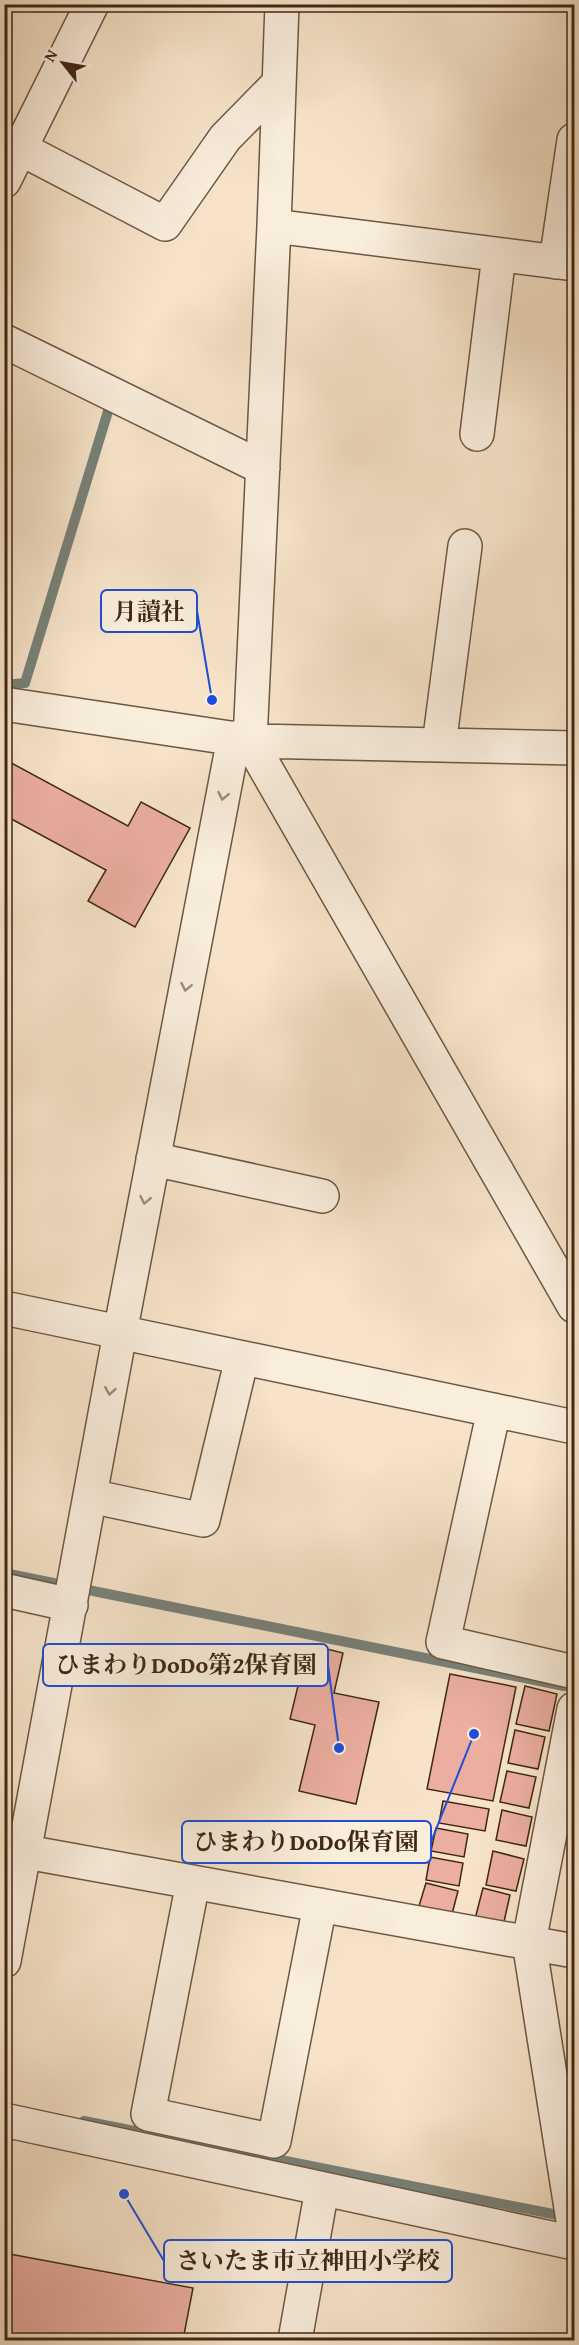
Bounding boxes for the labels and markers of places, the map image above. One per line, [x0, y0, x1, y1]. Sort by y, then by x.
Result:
callout: 月讀社 [101, 590, 197, 632]
callout: ひまわりDoDo第2保育園 [43, 1644, 328, 1686]
callout: ひまわりDoDo保育園 [182, 1821, 431, 1863]
callout: さいたま市立神田小学校 [164, 2240, 452, 2282]

